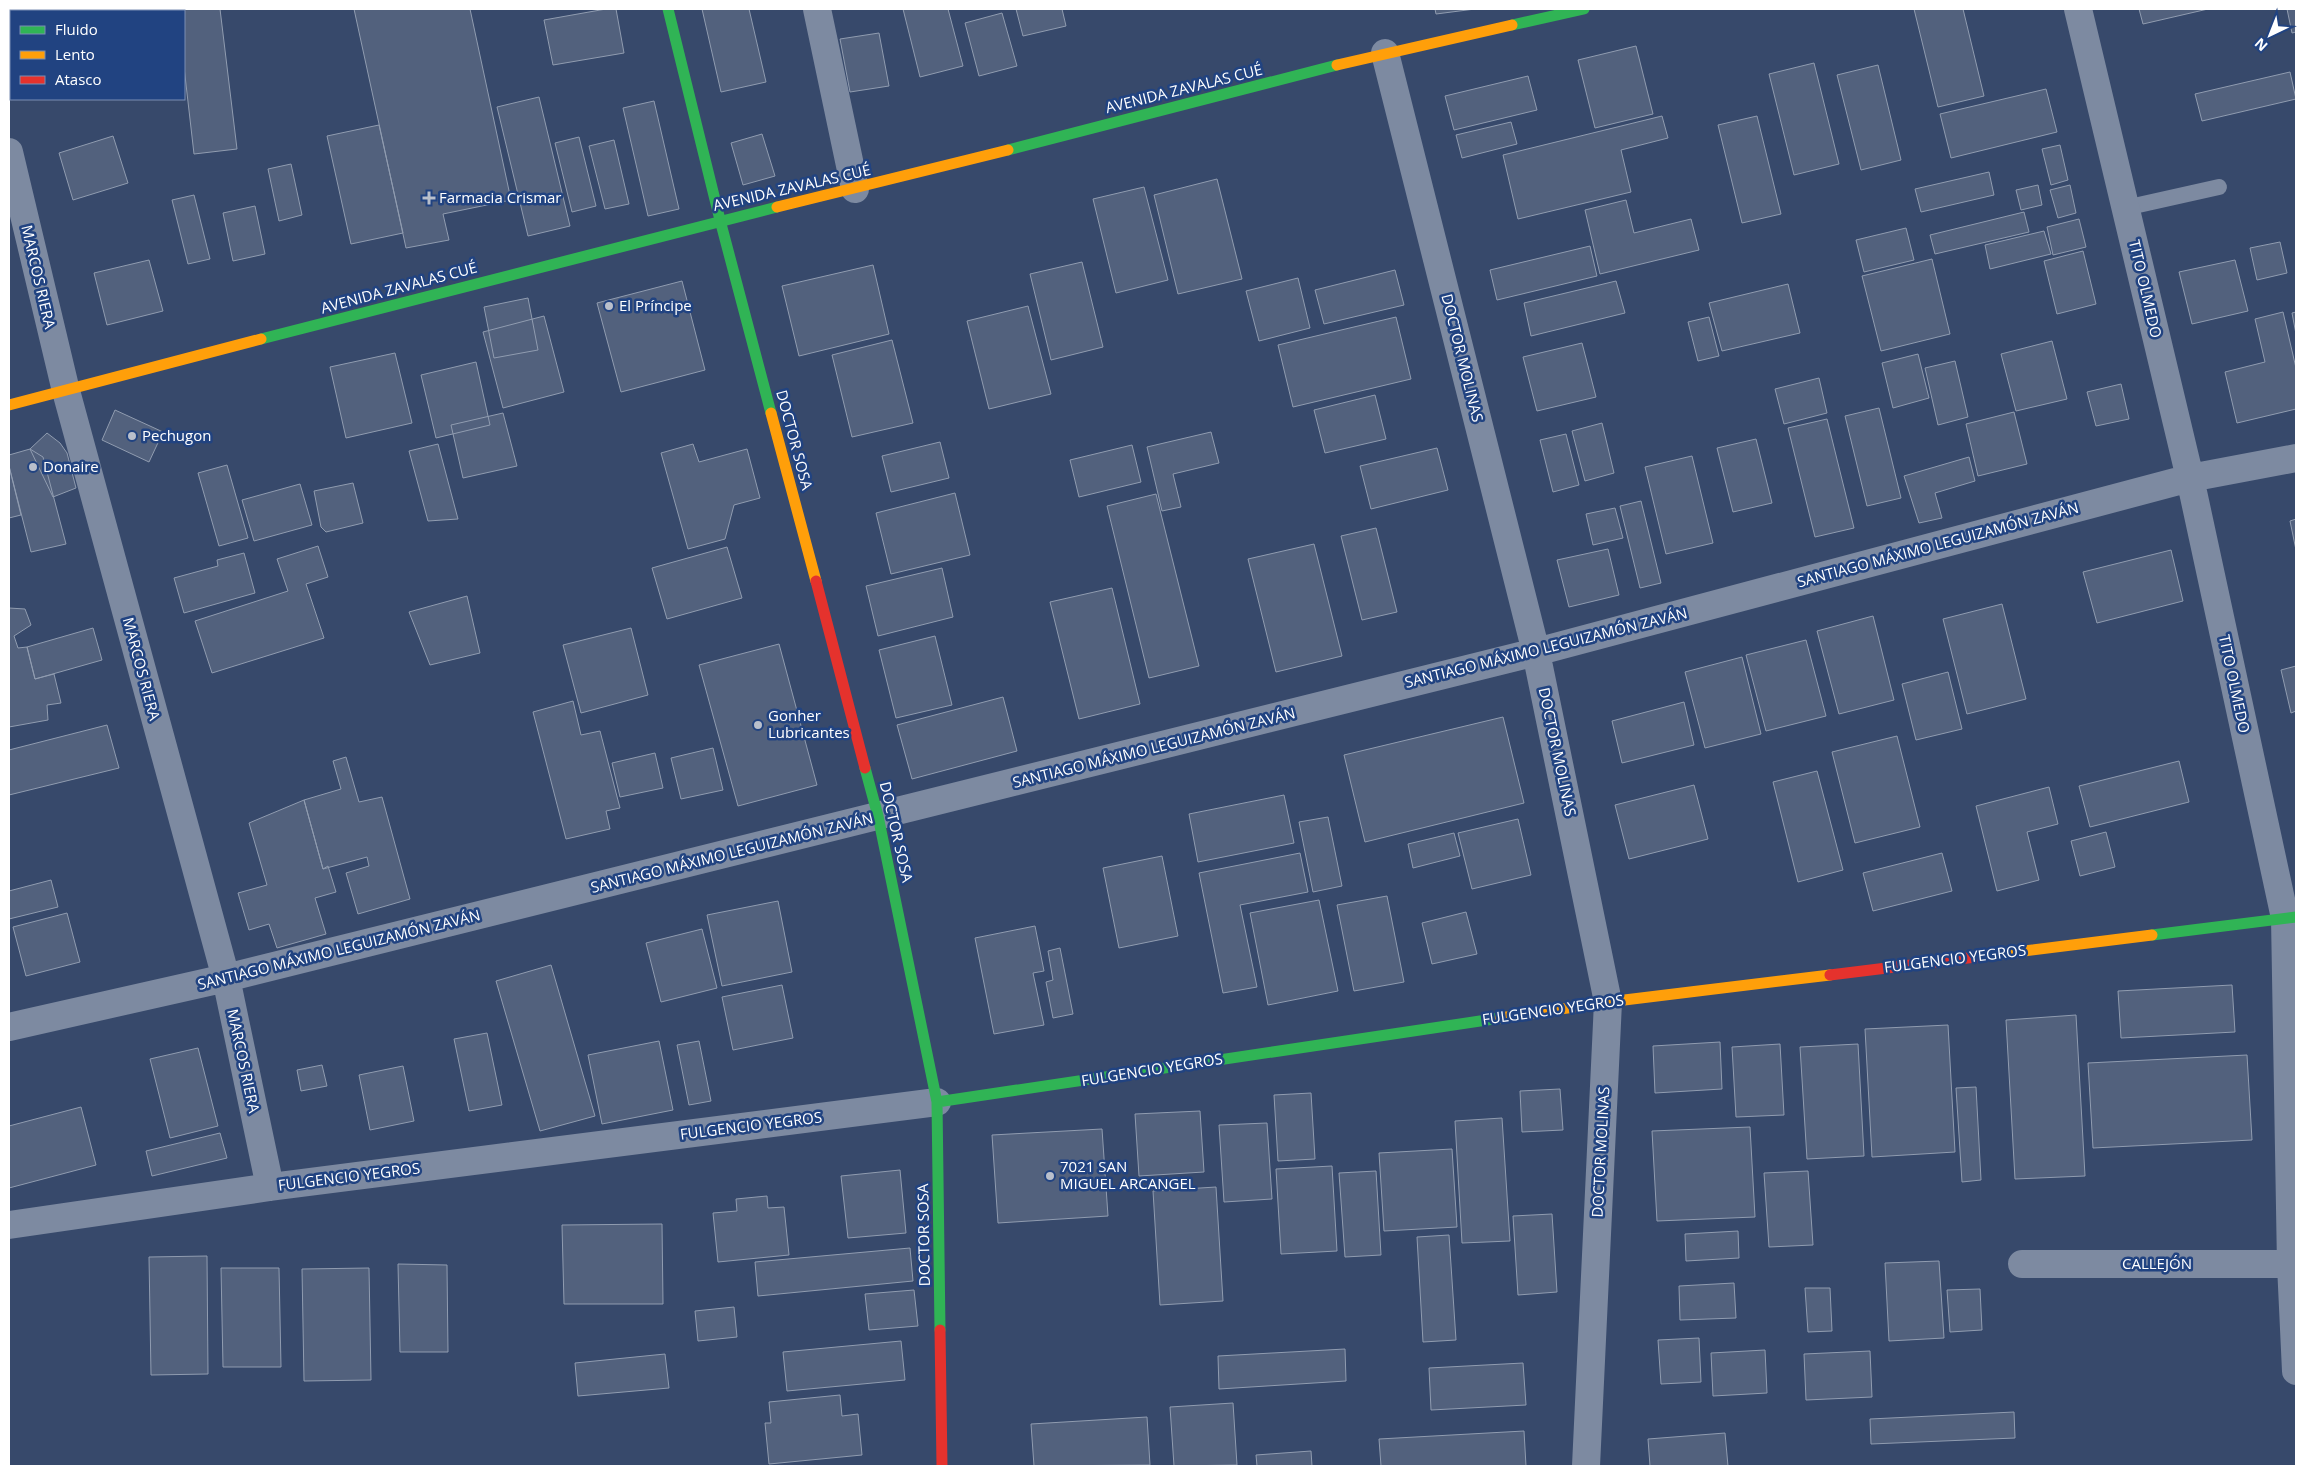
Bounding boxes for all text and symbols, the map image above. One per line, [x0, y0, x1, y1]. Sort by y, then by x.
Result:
legend [10, 10, 185, 100]
north arrow [2245, 10, 2295, 60]
text: Fluido [55, 19, 98, 39]
text: N [2250, 34, 2271, 56]
text: Lento [55, 44, 95, 64]
street label: AVENIDA ZAVALAS CUÉ [1103, 59, 1264, 117]
text: Atasco [55, 69, 102, 89]
street label: AVENIDA ZAVALAS CUÉ [711, 159, 873, 215]
place label: Farmacia Crismar [439, 187, 562, 207]
marker: Farmacia Crismar [423, 192, 435, 204]
street label: MARCOS RIERA [17, 223, 61, 331]
street label: TITO OLMEDO [2125, 238, 2167, 340]
street label: AVENIDA ZAVALAS CUÉ [318, 257, 479, 318]
street label: DOCTOR MOLINAS [1437, 292, 1489, 424]
place label: El Príncipe [619, 295, 692, 315]
marker: El Príncipe [603, 300, 615, 312]
street label: DOCTOR SOSA [772, 388, 818, 492]
place label: Pechugon [142, 425, 211, 445]
marker: Pechugon [126, 430, 138, 442]
place label: Donaire [43, 456, 99, 476]
marker: Donaire [27, 461, 39, 473]
street label: SANTIAGO MÁXIMO LEGUIZAMÓN ZAVÁN [1795, 497, 2081, 591]
street label: SANTIAGO MÁXIMO LEGUIZAMÓN ZAVÁN [1402, 602, 1689, 692]
street label: MARCOS RIERA [119, 615, 165, 723]
street label: TITO OLMEDO [2215, 633, 2255, 735]
street label: DOCTOR MOLINAS [1535, 686, 1581, 818]
street label: SANTIAGO MÁXIMO LEGUIZAMÓN ZAVÁN [1010, 702, 1297, 792]
place label: Gonher Lubricantes [768, 705, 850, 742]
marker: Gonher Lubricantes [752, 719, 764, 731]
street label: DOCTOR SOSA [876, 779, 918, 885]
street label: SANTIAGO MÁXIMO LEGUIZAMÓN ZAVÁN [588, 807, 875, 897]
street label: SANTIAGO MÁXIMO LEGUIZAMÓN ZAVÁN [195, 904, 482, 994]
street label: FULGENCIO YEGROS [1883, 939, 2027, 977]
street label: FULGENCIO YEGROS [1481, 989, 1625, 1029]
street label: MARCOS RIERA [223, 1007, 265, 1115]
street label: FULGENCIO YEGROS [1080, 1048, 1224, 1090]
street label: DOCTOR MOLINAS [1587, 1086, 1613, 1218]
street label: FULGENCIO YEGROS [679, 1106, 823, 1144]
place label: 7021 SAN MIGUEL ARCANGEL [1060, 1156, 1196, 1193]
street label: FULGENCIO YEGROS [277, 1157, 421, 1195]
marker: 7021 SAN MIGUEL ARCANGEL [1044, 1170, 1056, 1182]
street label: DOCTOR SOSA [912, 1183, 934, 1287]
street label: CALLEJÓN [2122, 1253, 2192, 1273]

